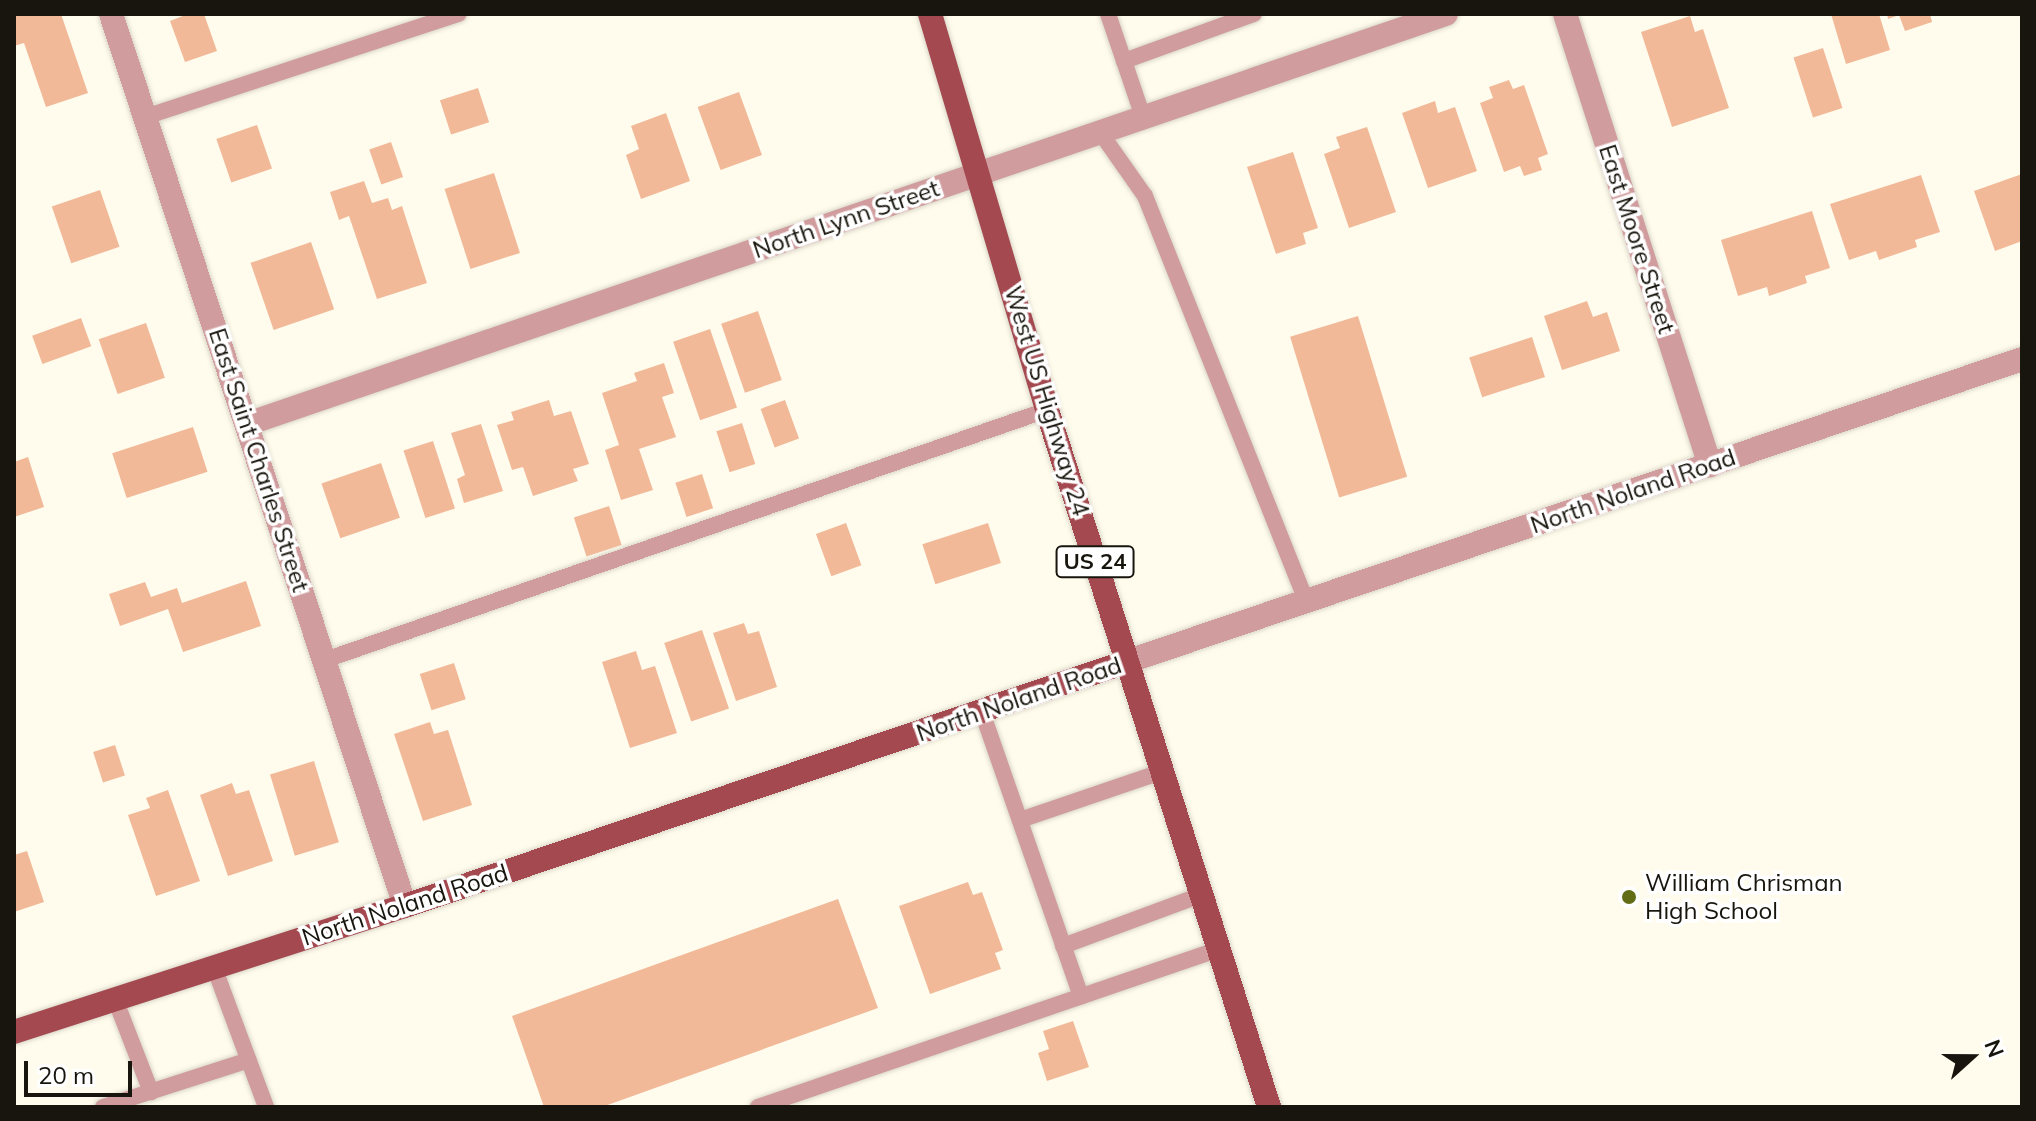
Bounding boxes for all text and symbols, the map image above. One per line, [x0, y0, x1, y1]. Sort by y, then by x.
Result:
street label: East Moore Street [1593, 141, 1681, 337]
street label: North Lynn Street [749, 174, 943, 264]
street label: West US Highway 24 [998, 283, 1096, 519]
street label: East Saint Charles Street [203, 325, 315, 595]
street label: North Noland Road [1527, 442, 1739, 540]
road number: US 24 [1055, 544, 1135, 580]
street label: North Noland Road [913, 650, 1125, 748]
street label: North Noland Road [298, 858, 512, 952]
place label: William Chrisman High School [1645, 869, 1843, 925]
marker: William Chrisman High School [1620, 888, 1638, 906]
north arrow [1932, 1017, 2012, 1097]
text: N [1978, 1036, 2010, 1061]
scale bar [28, 1045, 136, 1095]
text: 20 m [38, 1060, 94, 1090]

